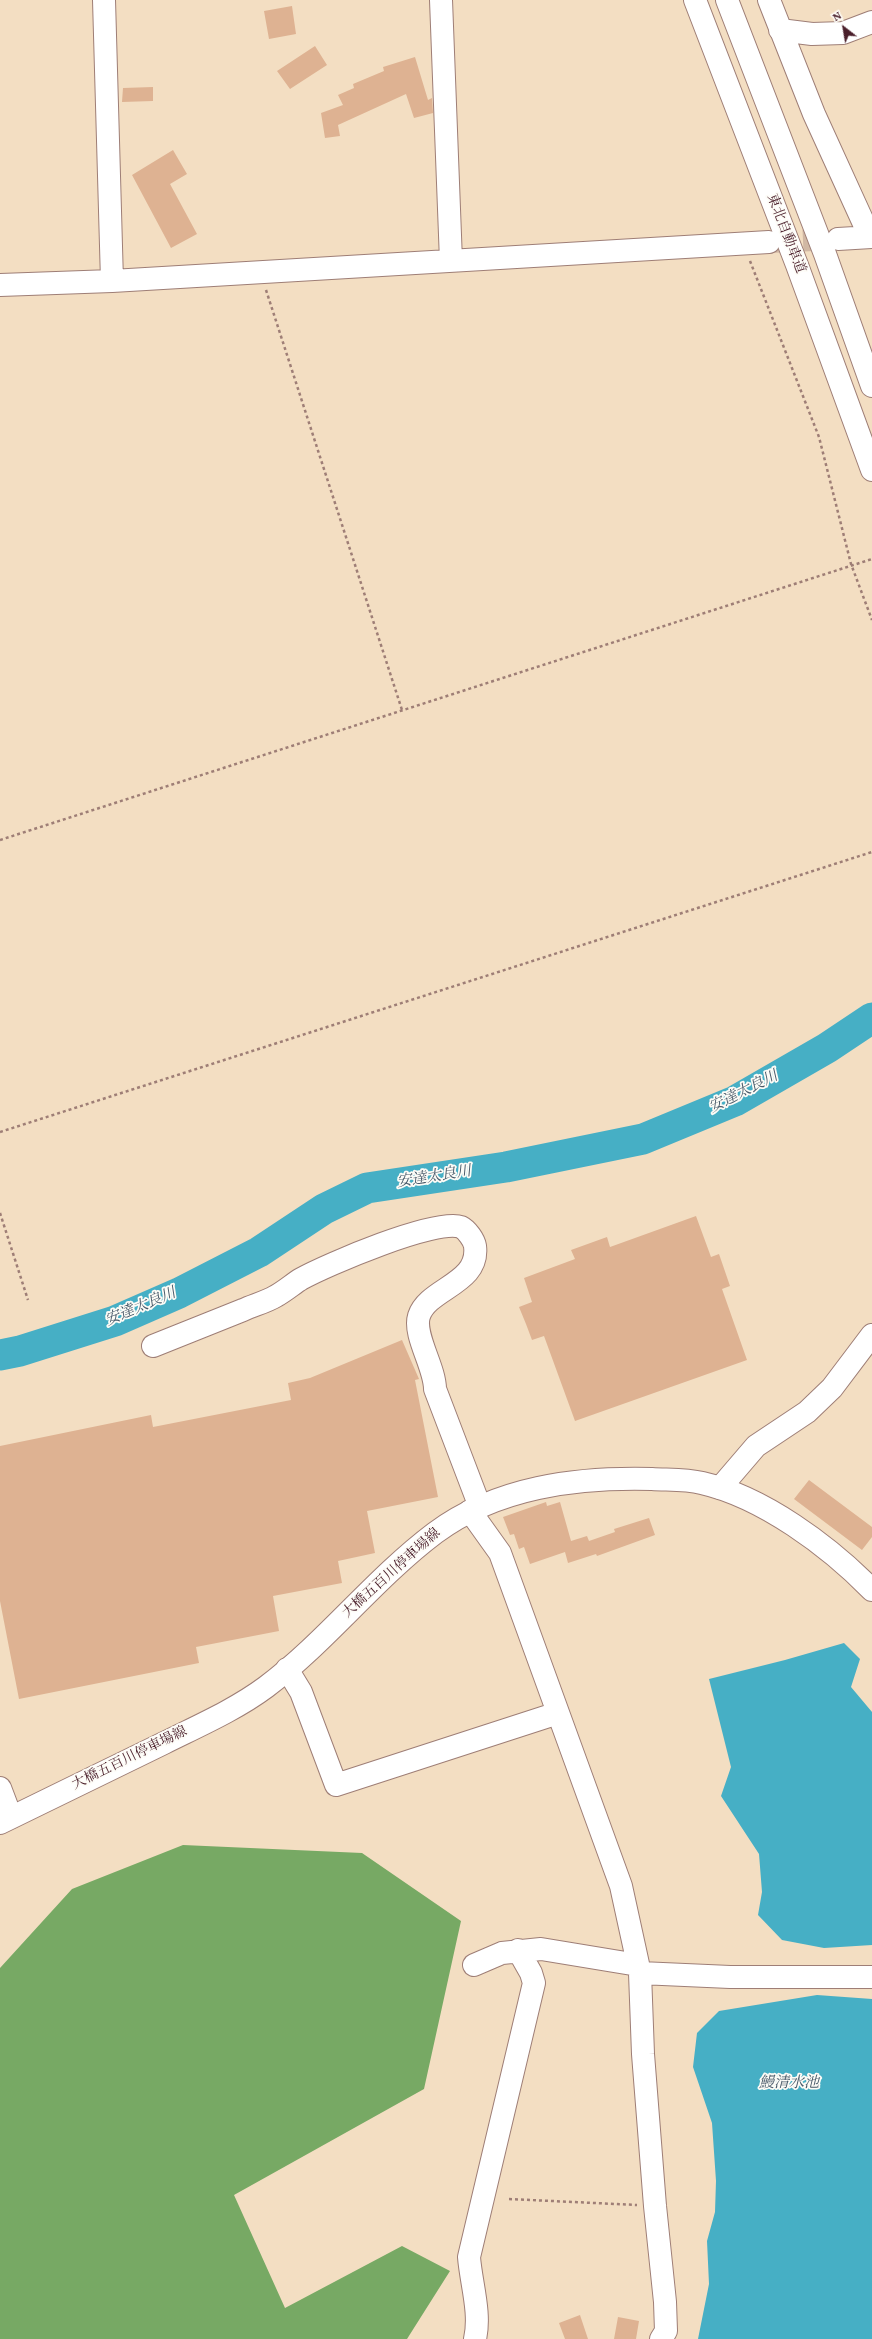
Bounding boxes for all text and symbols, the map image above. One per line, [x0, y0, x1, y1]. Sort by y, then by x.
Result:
north arrow [824, 8, 864, 48]
text: N [830, 9, 845, 26]
street label: 東北自動車道 [762, 192, 808, 276]
water label: 安達太良川 [707, 1068, 781, 1118]
water label: 安達太良川 [396, 1163, 472, 1193]
water label: 安達太良川 [103, 1285, 179, 1331]
street label: 大橋五百川停車場線 [340, 1526, 444, 1622]
street label: 大橋五百川停車場線 [70, 1724, 190, 1794]
water label: 鰻清水池 [759, 2075, 819, 2093]

